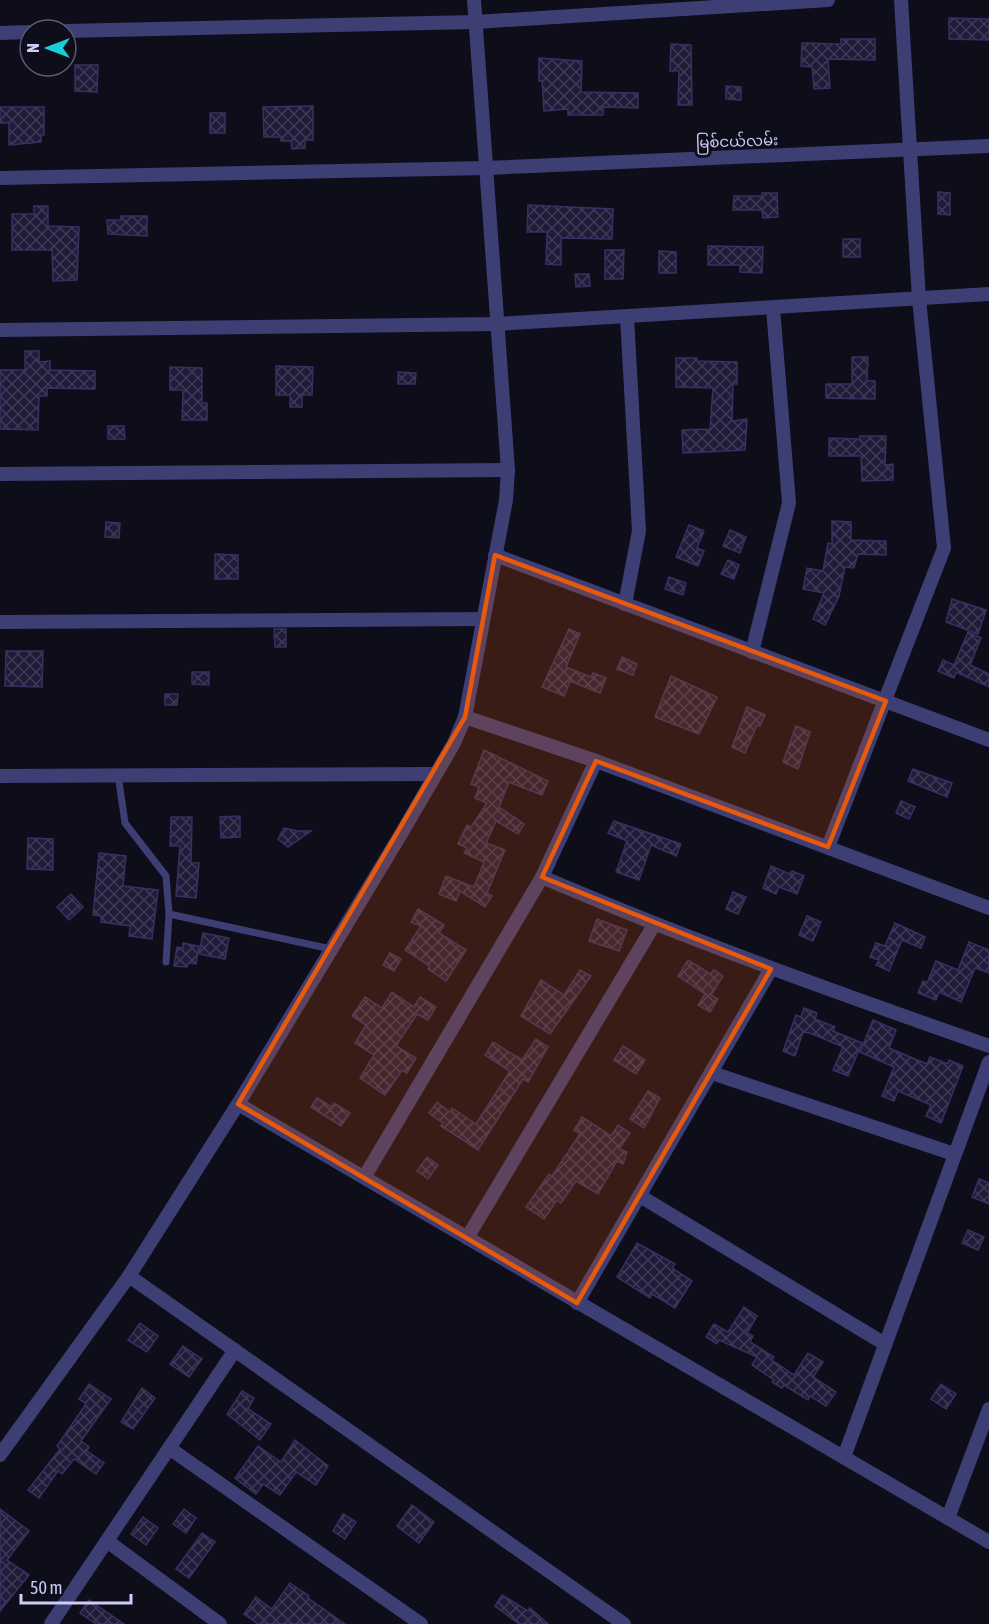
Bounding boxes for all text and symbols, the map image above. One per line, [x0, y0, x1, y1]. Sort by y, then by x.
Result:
north arrow [18, 18, 78, 78]
text: N [24, 43, 42, 53]
street label: မြစ်ငယ်လမ်း [695, 130, 779, 155]
scale bar [21, 1567, 130, 1605]
text: 50 m [30, 1577, 62, 1598]

